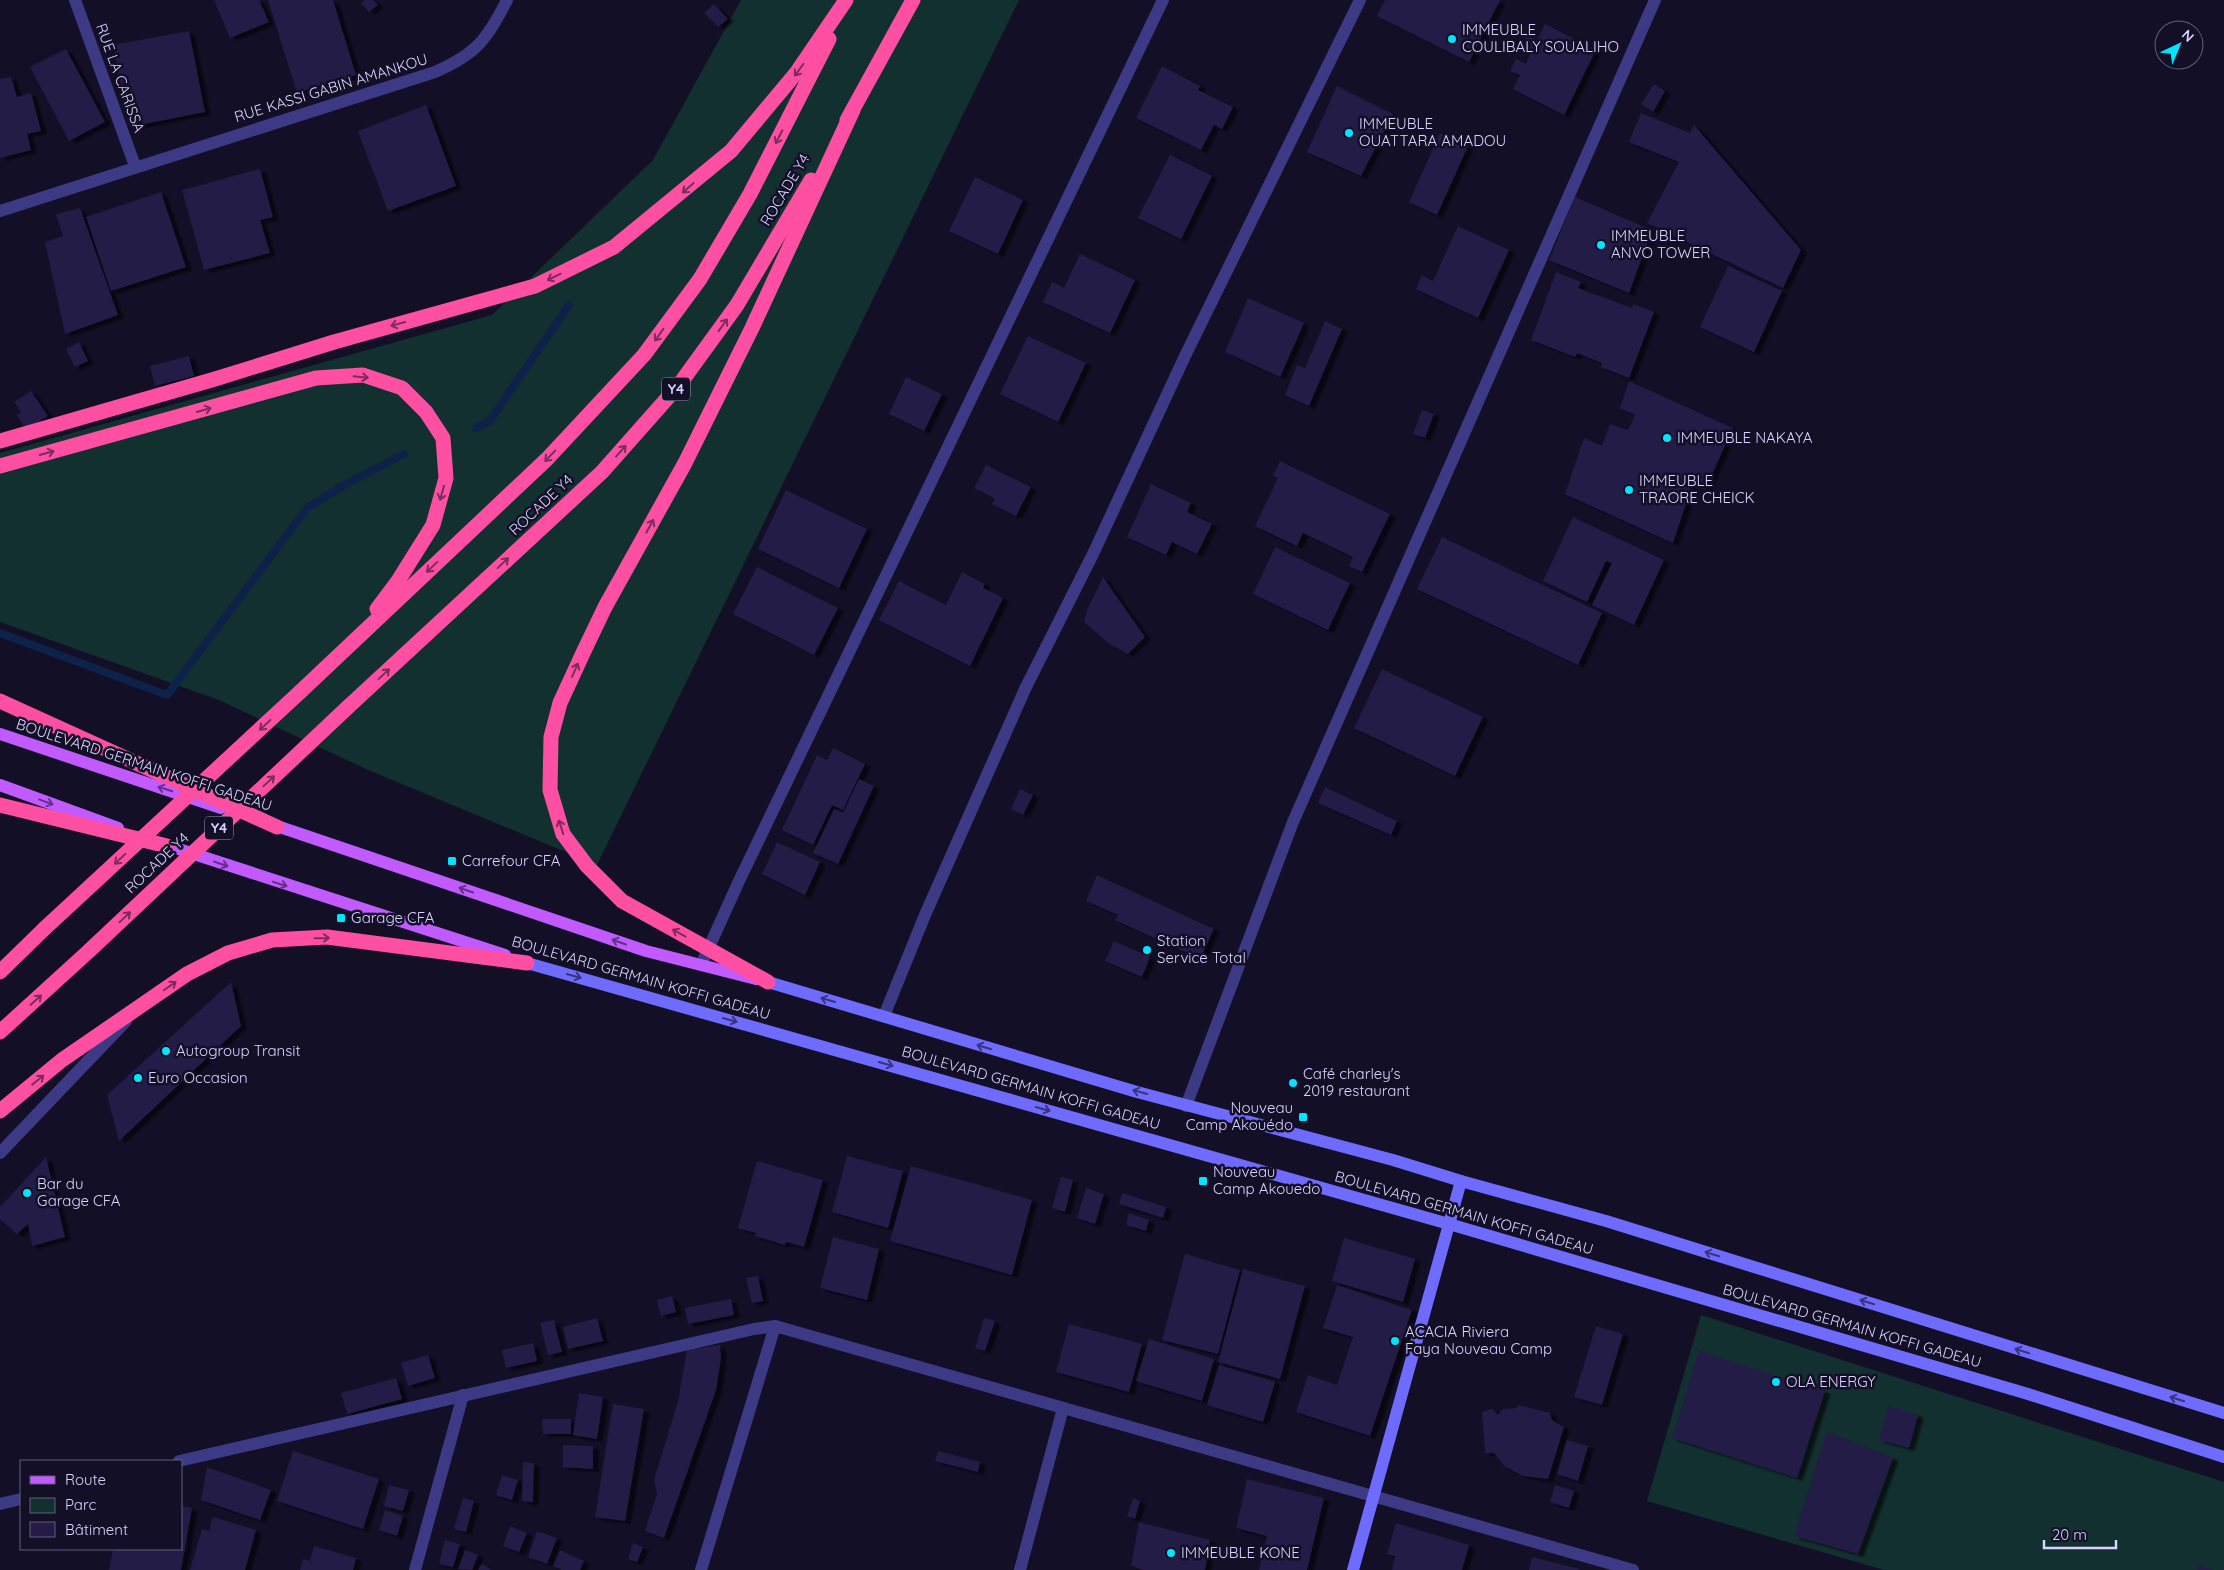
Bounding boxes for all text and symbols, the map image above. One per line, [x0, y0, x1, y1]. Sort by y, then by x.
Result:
place label: IMMEUBLE COULIBALY SOUALIHO [1462, 20, 1619, 56]
north arrow [2154, 20, 2204, 70]
street label: RUE LA CARISSA [92, 21, 149, 135]
text: N [2178, 26, 2198, 46]
marker: IMMEUBLE COULIBALY SOUALIHO [1446, 33, 1458, 45]
street label: RUE KASSI GABIN AMANKOU [232, 49, 430, 126]
one-way arrow [794, 62, 804, 76]
place label: IMMEUBLE OUATTARA AMADOU [1359, 114, 1506, 150]
marker: IMMEUBLE OUATTARA AMADOU [1343, 127, 1355, 139]
one-way arrow [774, 129, 783, 144]
street label: ROCADE Y4 [756, 150, 814, 229]
one-way arrow [682, 182, 695, 194]
place label: IMMEUBLE ANVO TOWER [1611, 226, 1710, 262]
marker: IMMEUBLE ANVO TOWER [1595, 239, 1607, 251]
one-way arrow [546, 272, 561, 282]
one-way arrow [718, 318, 728, 332]
one-way arrow [391, 320, 407, 330]
one-way arrow [654, 328, 664, 342]
one-way arrow [353, 372, 369, 382]
road number: Y4 [662, 378, 690, 400]
one-way arrow [195, 404, 211, 414]
place label: IMMEUBLE NAKAYA [1677, 428, 1813, 447]
marker: IMMEUBLE NAKAYA [1661, 432, 1673, 444]
one-way arrow [615, 445, 626, 458]
one-way arrow [39, 448, 55, 458]
one-way arrow [544, 449, 556, 462]
street label: ROCADE Y4 [505, 470, 577, 539]
place label: IMMEUBLE TRAORE CHEICK [1639, 471, 1755, 507]
one-way arrow [437, 484, 446, 500]
marker: IMMEUBLE TRAORE CHEICK [1623, 484, 1635, 496]
one-way arrow [646, 520, 656, 534]
one-way arrow [497, 557, 510, 569]
one-way arrow [426, 561, 438, 573]
one-way arrow [571, 663, 581, 678]
one-way arrow [378, 668, 390, 680]
street label: BOULEVARD GERMAIN KOFFI GADEAU [14, 714, 275, 815]
one-way arrow [258, 719, 271, 731]
one-way arrow [262, 775, 275, 787]
one-way arrow [157, 784, 173, 793]
one-way arrow [38, 798, 53, 807]
road number: Y4 [205, 816, 233, 840]
one-way arrow [556, 819, 566, 835]
street label: ROCADE Y4 [121, 828, 193, 897]
place label: Carrefour CFA [462, 851, 561, 870]
one-way arrow [113, 853, 126, 865]
marker: Carrefour CFA [446, 855, 458, 867]
one-way arrow [213, 860, 228, 869]
one-way arrow [272, 879, 288, 889]
one-way arrow [458, 885, 474, 894]
place label: Garage CFA [351, 908, 435, 927]
one-way arrow [119, 911, 131, 923]
marker: Garage CFA [335, 912, 347, 924]
one-way arrow [672, 928, 687, 938]
street label: BOULEVARD GERMAIN KOFFI GADEAU [510, 931, 773, 1024]
place label: Station Service Total [1157, 931, 1246, 967]
one-way arrow [313, 933, 329, 943]
one-way arrow [612, 937, 628, 946]
marker: Station Service Total [1141, 944, 1153, 956]
one-way arrow [565, 971, 581, 981]
one-way arrow [163, 981, 177, 991]
one-way arrow [30, 994, 43, 1006]
one-way arrow [820, 994, 836, 1004]
one-way arrow [722, 1016, 738, 1025]
place label: Autogroup Transit [176, 1041, 301, 1060]
street label: BOULEVARD GERMAIN KOFFI GADEAU [900, 1041, 1163, 1134]
one-way arrow [976, 1041, 992, 1051]
marker: Autogroup Transit [160, 1045, 172, 1057]
one-way arrow [878, 1060, 894, 1070]
place label: Café charley's 2019 restaurant [1303, 1064, 1410, 1100]
place label: Euro Occasion [148, 1068, 248, 1087]
marker: Euro Occasion [132, 1072, 144, 1084]
one-way arrow [31, 1075, 44, 1086]
marker: Café charley's 2019 restaurant [1287, 1077, 1299, 1089]
one-way arrow [1132, 1087, 1148, 1097]
place label: Nouveau Camp Akouédo [1186, 1098, 1293, 1134]
one-way arrow [1034, 1104, 1050, 1114]
marker: Nouveau Camp Akouédo [1297, 1111, 1309, 1123]
place label: Nouveau Camp Akouedo [1213, 1162, 1320, 1198]
street label: BOULEVARD GERMAIN KOFFI GADEAU [1333, 1166, 1596, 1259]
place label: Bar du Garage CFA [37, 1174, 121, 1210]
marker: Nouveau Camp Akouedo [1197, 1175, 1209, 1187]
marker: Bar du Garage CFA [21, 1187, 33, 1199]
one-way arrow [1704, 1249, 1720, 1259]
street label: BOULEVARD GERMAIN KOFFI GADEAU [1721, 1279, 1984, 1372]
one-way arrow [1859, 1297, 1875, 1307]
place label: ACACIA Riviera Faya Nouveau Camp [1405, 1322, 1552, 1358]
marker: ACACIA Riviera Faya Nouveau Camp [1389, 1335, 1401, 1347]
one-way arrow [2015, 1345, 2031, 1355]
place label: OLA ENERGY [1786, 1372, 1876, 1391]
marker: OLA ENERGY [1770, 1376, 1782, 1388]
one-way arrow [2170, 1393, 2186, 1403]
legend [20, 1460, 182, 1550]
text: Route [65, 1470, 106, 1489]
text: Parc [65, 1495, 96, 1514]
scale bar [2044, 1518, 2116, 1550]
text: Bâtiment [65, 1520, 128, 1539]
text: 20 m [2052, 1525, 2087, 1544]
place label: IMMEUBLE KONE [1181, 1543, 1300, 1562]
marker: IMMEUBLE KONE [1165, 1547, 1177, 1559]

